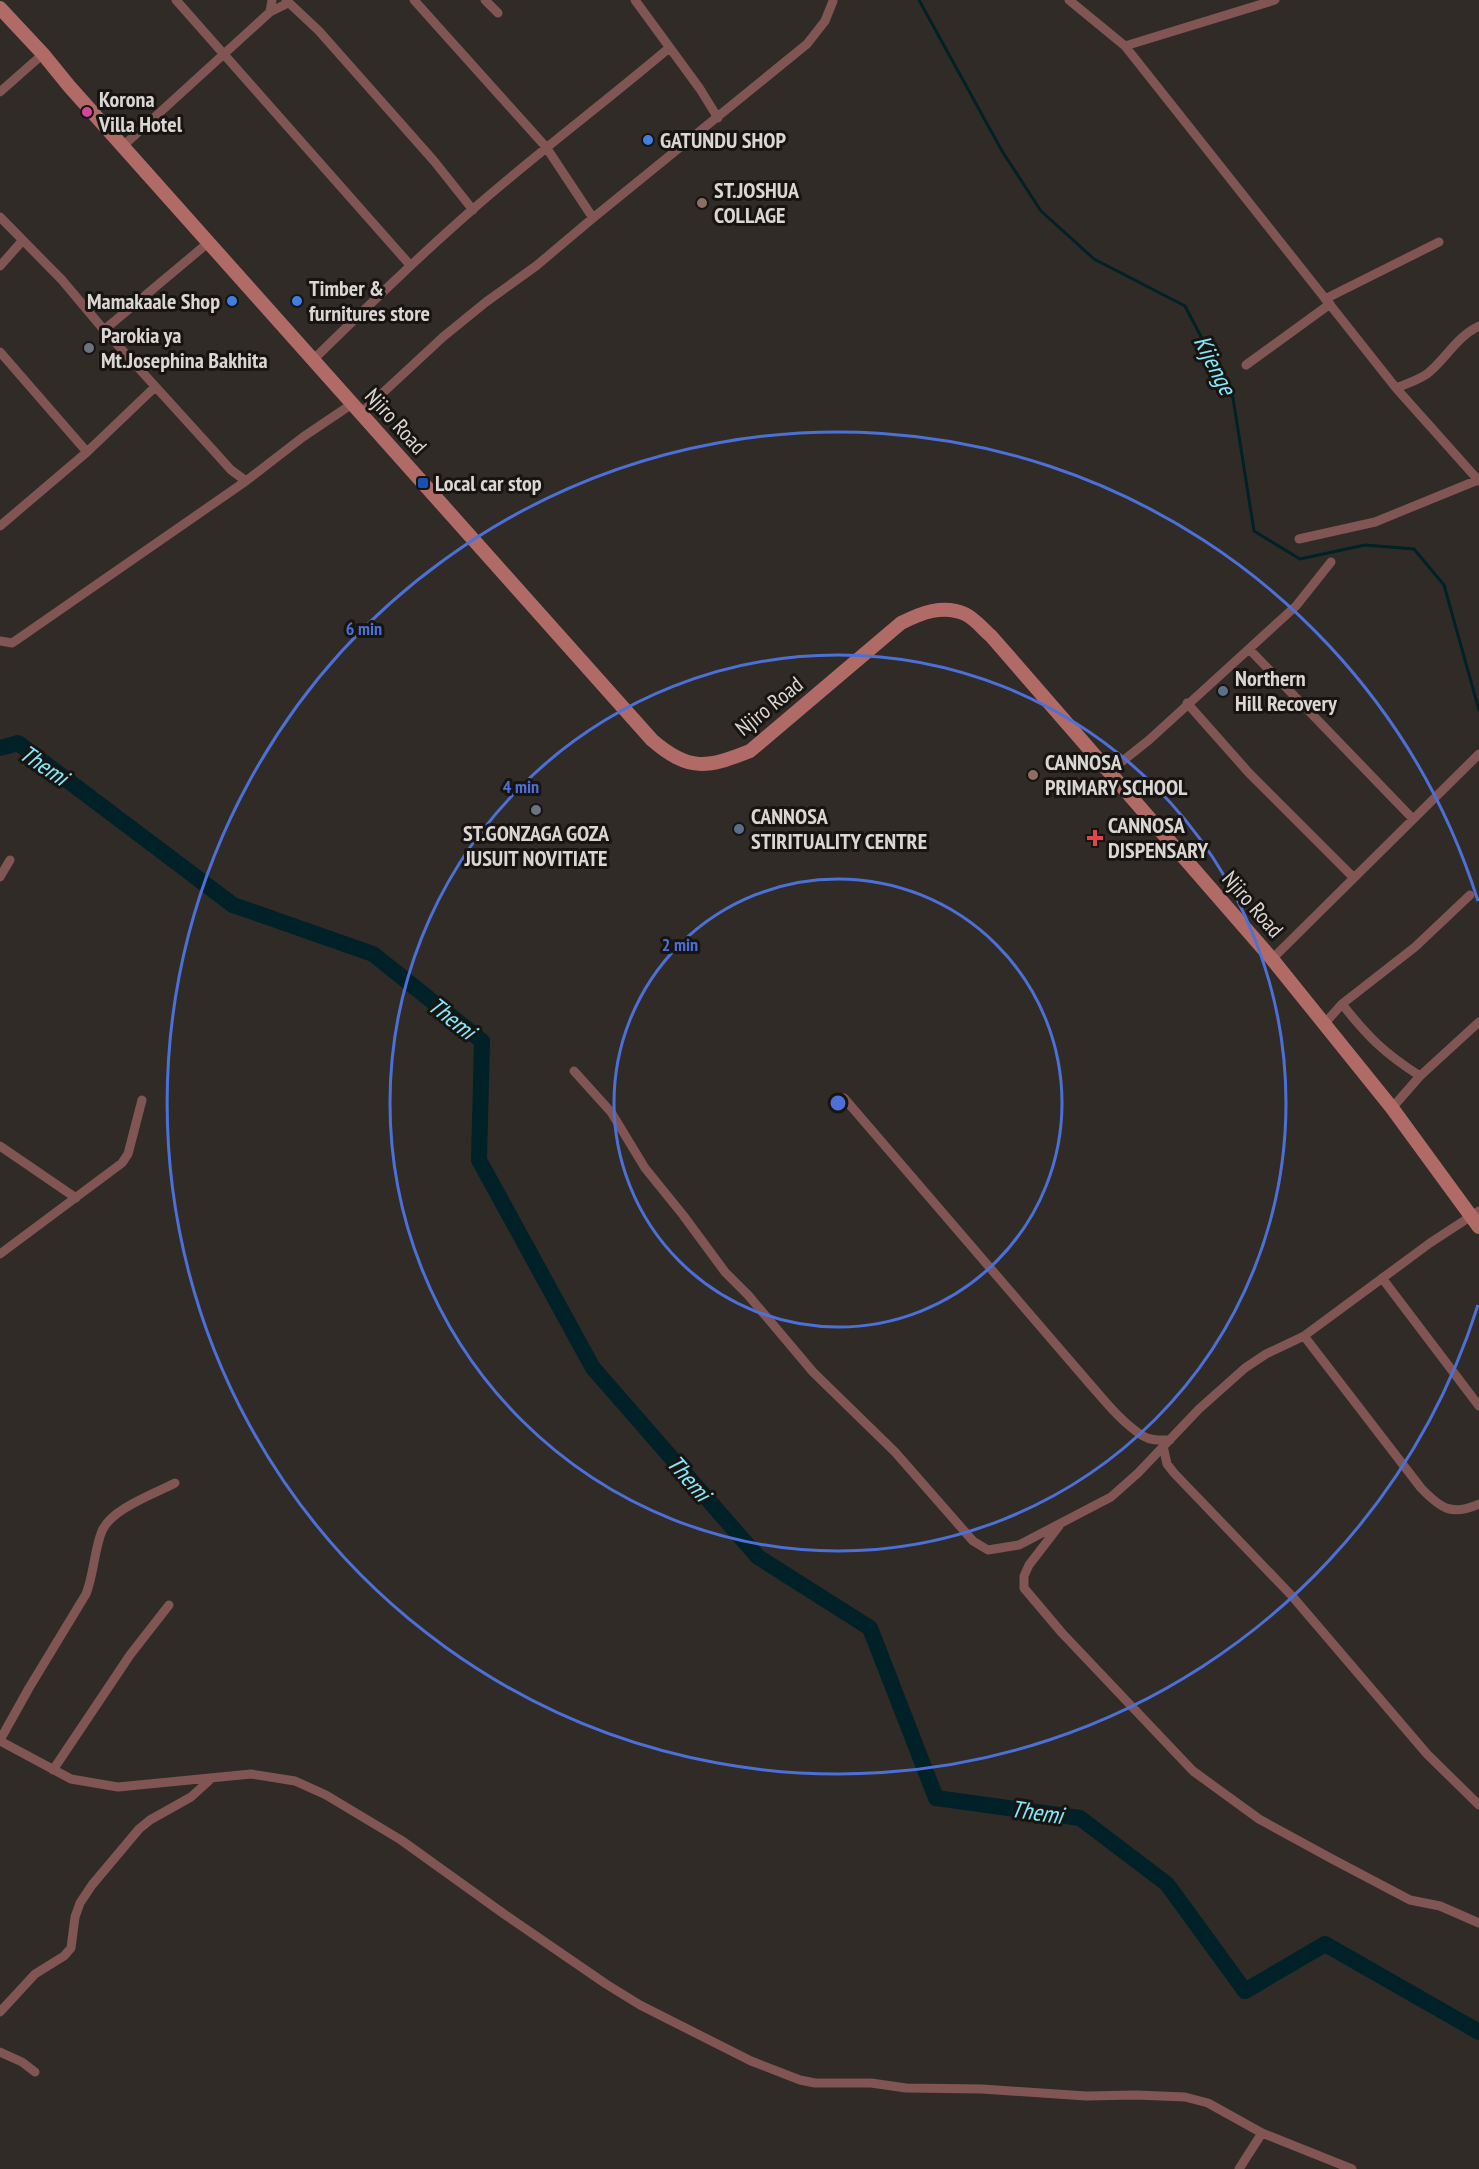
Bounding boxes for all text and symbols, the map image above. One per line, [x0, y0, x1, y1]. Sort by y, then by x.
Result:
place label: Korona Villa Hotel [98, 85, 183, 138]
marker: Korona Villa Hotel [80, 105, 94, 119]
place label: GATUNDU SHOP [660, 126, 786, 154]
marker: GATUNDU SHOP [641, 133, 655, 147]
place label: ST.JOSHUA COLLAGE [714, 176, 800, 229]
marker: ST.JOSHUA COLLAGE [695, 196, 709, 210]
place label: Timber & furnitures store [309, 274, 430, 327]
place label: Mamakaale Shop [87, 287, 220, 315]
marker: Mamakaale Shop [225, 294, 239, 308]
marker: Timber & furnitures store [290, 294, 304, 308]
place label: Parokia ya Mt.Josephina Bakhita [101, 321, 268, 374]
water label: Kijenge [1187, 330, 1244, 402]
marker: Parokia ya Mt.Josephina Bakhita [82, 341, 96, 355]
street label: Njiro Road [359, 382, 433, 460]
place label: Local car stop [435, 469, 542, 497]
marker: Local car stop [416, 476, 430, 490]
text: 6 min [346, 617, 382, 640]
place label: Northern Hill Recovery [1235, 664, 1338, 717]
street label: Njiro Road [729, 670, 809, 742]
marker: Northern Hill Recovery [1216, 684, 1230, 698]
water label: Themi [14, 738, 77, 794]
place label: CANNOSA PRIMARY SCHOOL [1045, 748, 1188, 801]
marker: CANNOSA PRIMARY SCHOOL [1026, 768, 1040, 782]
text: 4 min [503, 775, 539, 798]
place label: CANNOSA STIRITUALITY CENTRE [751, 802, 927, 855]
marker: ST.GONZAGA GOZA JUSUIT NOVITIATE [529, 803, 543, 817]
place label: CANNOSA DISPENSARY [1108, 811, 1208, 864]
place label: ST.GONZAGA GOZA JUSUIT NOVITIATE [463, 819, 610, 872]
marker: CANNOSA STIRITUALITY CENTRE [732, 822, 746, 836]
marker: CANNOSA DISPENSARY [1086, 829, 1104, 847]
street label: Njiro Road [1216, 865, 1290, 943]
text: 2 min [662, 933, 698, 956]
water label: Themi [422, 990, 484, 1048]
centre of rings [828, 1093, 848, 1113]
water label: Themi [660, 1448, 720, 1510]
water label: Themi [1009, 1793, 1068, 1831]

